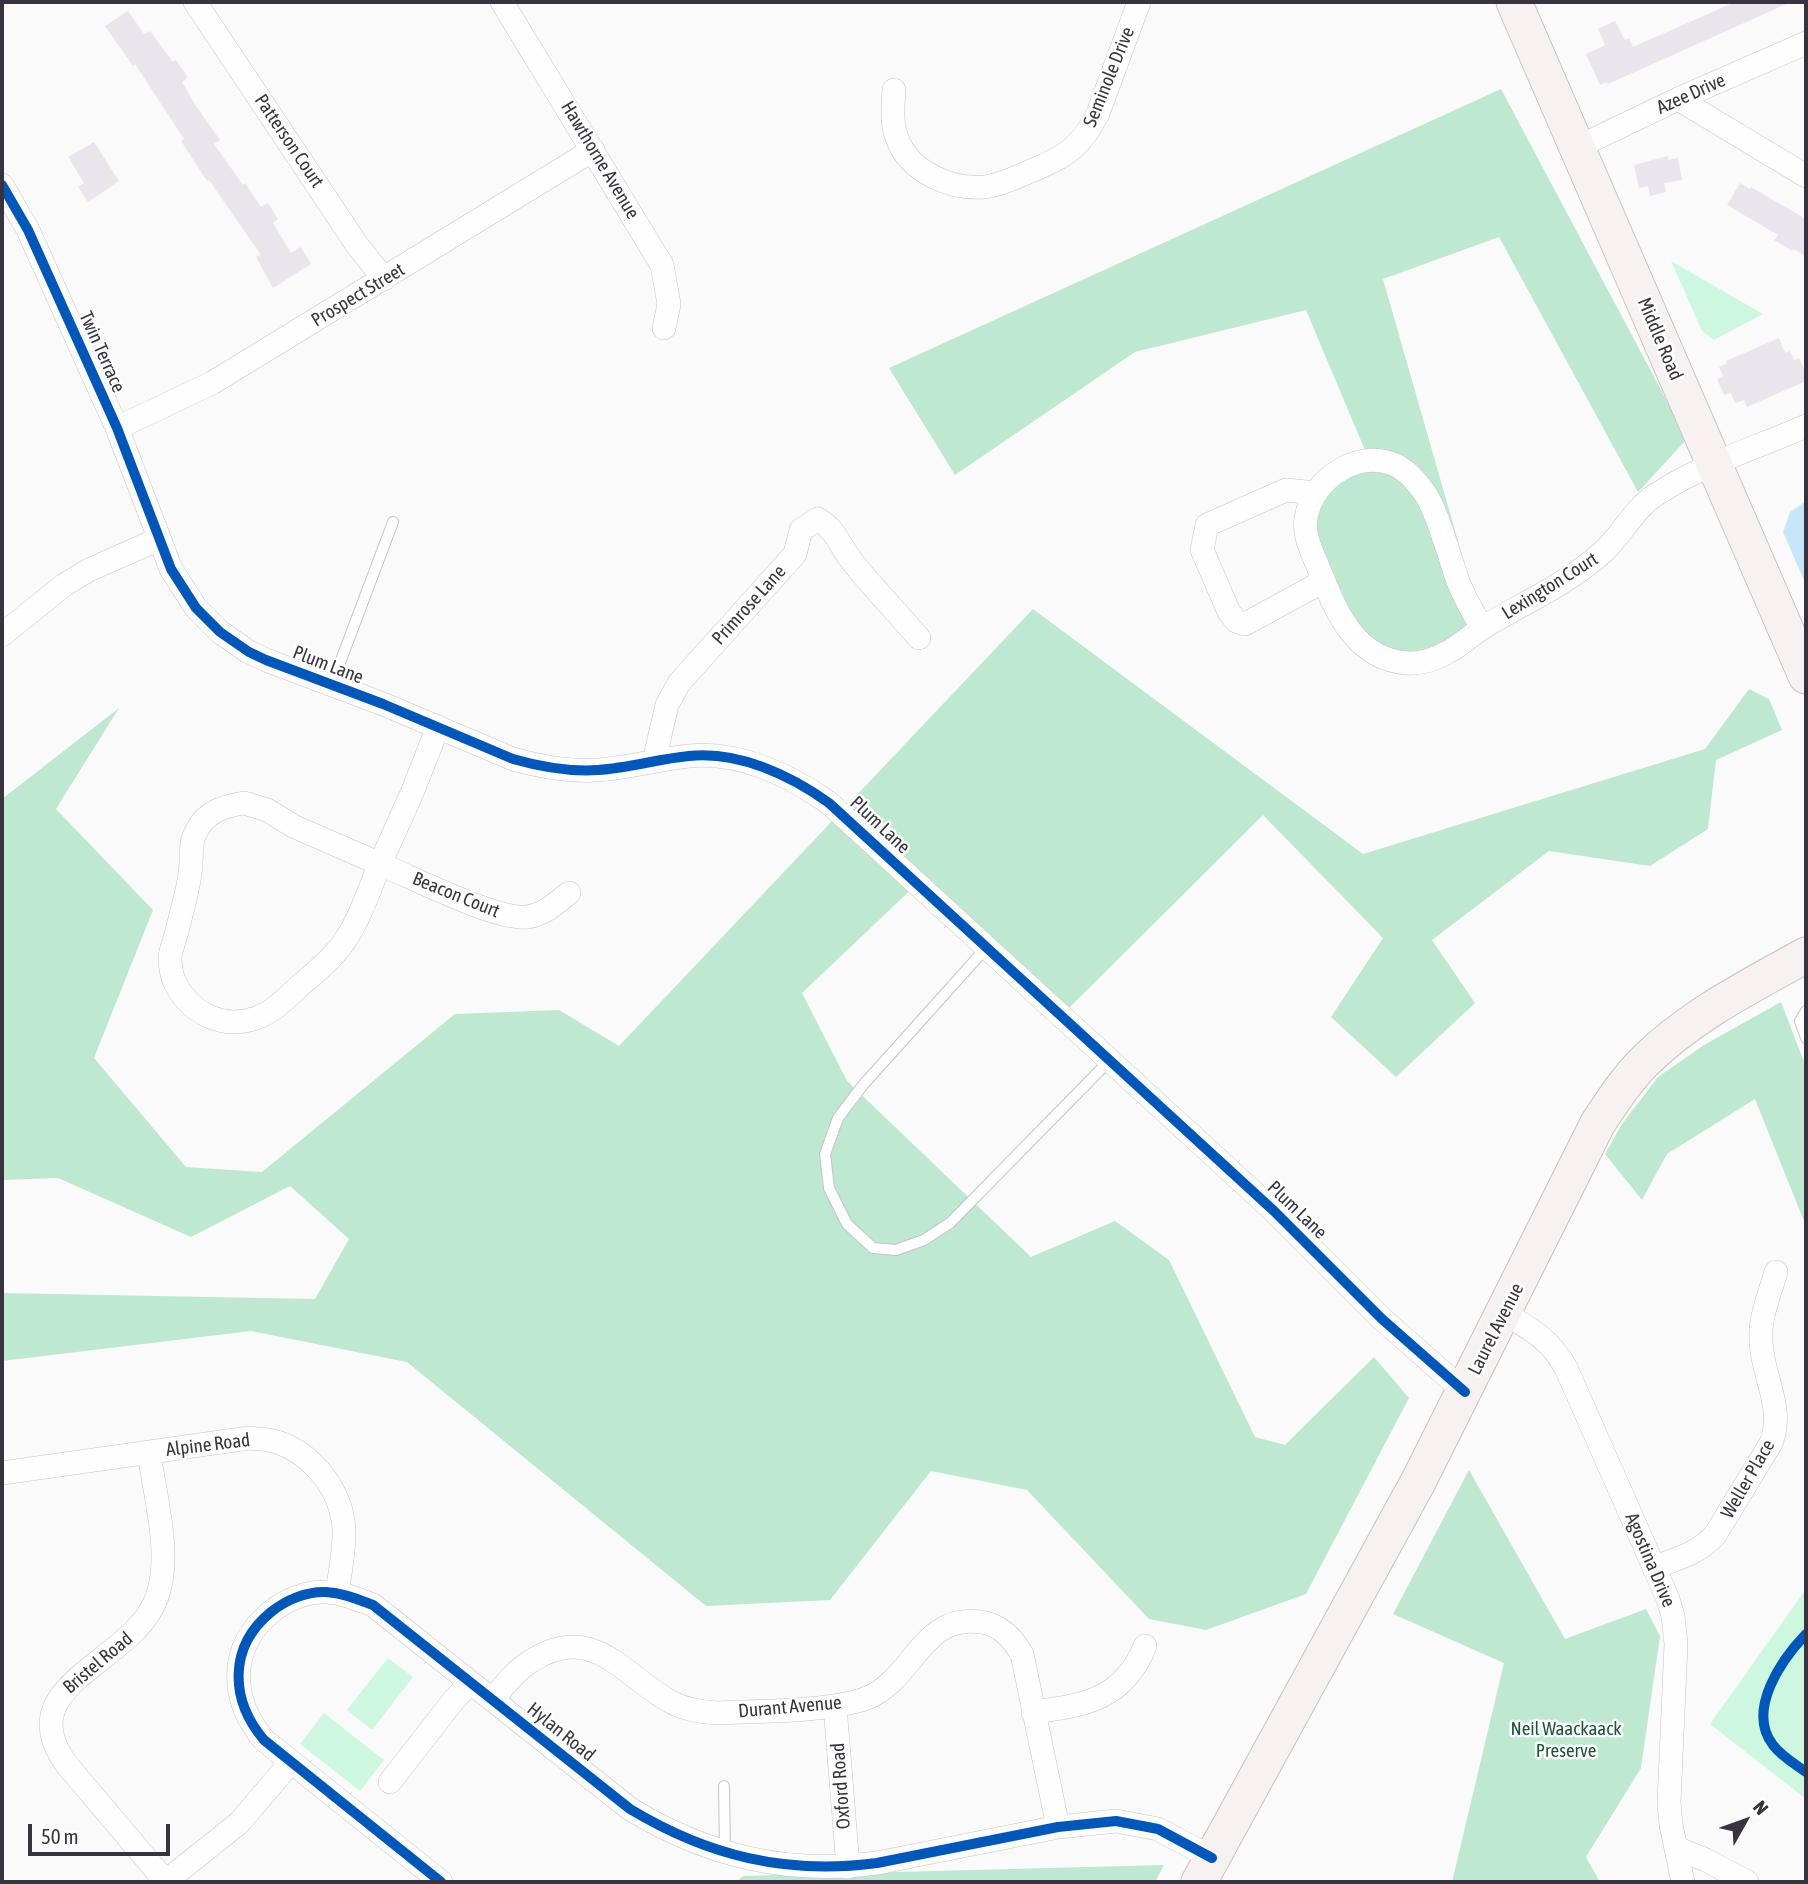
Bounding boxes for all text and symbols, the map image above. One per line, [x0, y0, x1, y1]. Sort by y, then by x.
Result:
street label: Seminole Drive [1079, 24, 1139, 130]
street label: Azee Drive [1653, 69, 1729, 119]
street label: Patterson Court [249, 90, 329, 192]
street label: Hawthorne Avenue [556, 97, 644, 223]
street label: Prospect Street [307, 258, 409, 332]
street label: Middle Road [1632, 294, 1688, 384]
street label: Twin Terrace [74, 308, 130, 396]
street label: Lexington Court [1498, 548, 1602, 624]
street label: Primrose Lane [707, 560, 791, 650]
street label: Plum Lane [289, 641, 367, 689]
street label: Plum Lane [845, 791, 915, 859]
street label: Beacon Court [409, 867, 503, 923]
street label: Plum Lane [1263, 1176, 1331, 1244]
street label: Laurel Avenue [1463, 1279, 1529, 1379]
street label: Alpine Road [165, 1429, 251, 1461]
street label: Weller Place [1716, 1435, 1780, 1523]
street label: Agostina Drive [1620, 1509, 1680, 1611]
street label: Bristel Road [59, 1627, 137, 1699]
street label: Durant Avenue [737, 1691, 843, 1723]
street label: Hylan Road [522, 1698, 600, 1766]
park label: Neil Waackaack Preserve [1510, 1718, 1622, 1762]
street label: Oxford Road [827, 1742, 855, 1830]
north arrow [1710, 1786, 1780, 1856]
text: N [1749, 1796, 1773, 1819]
scale bar [32, 1811, 173, 1855]
text: 50 m [41, 1824, 79, 1848]

